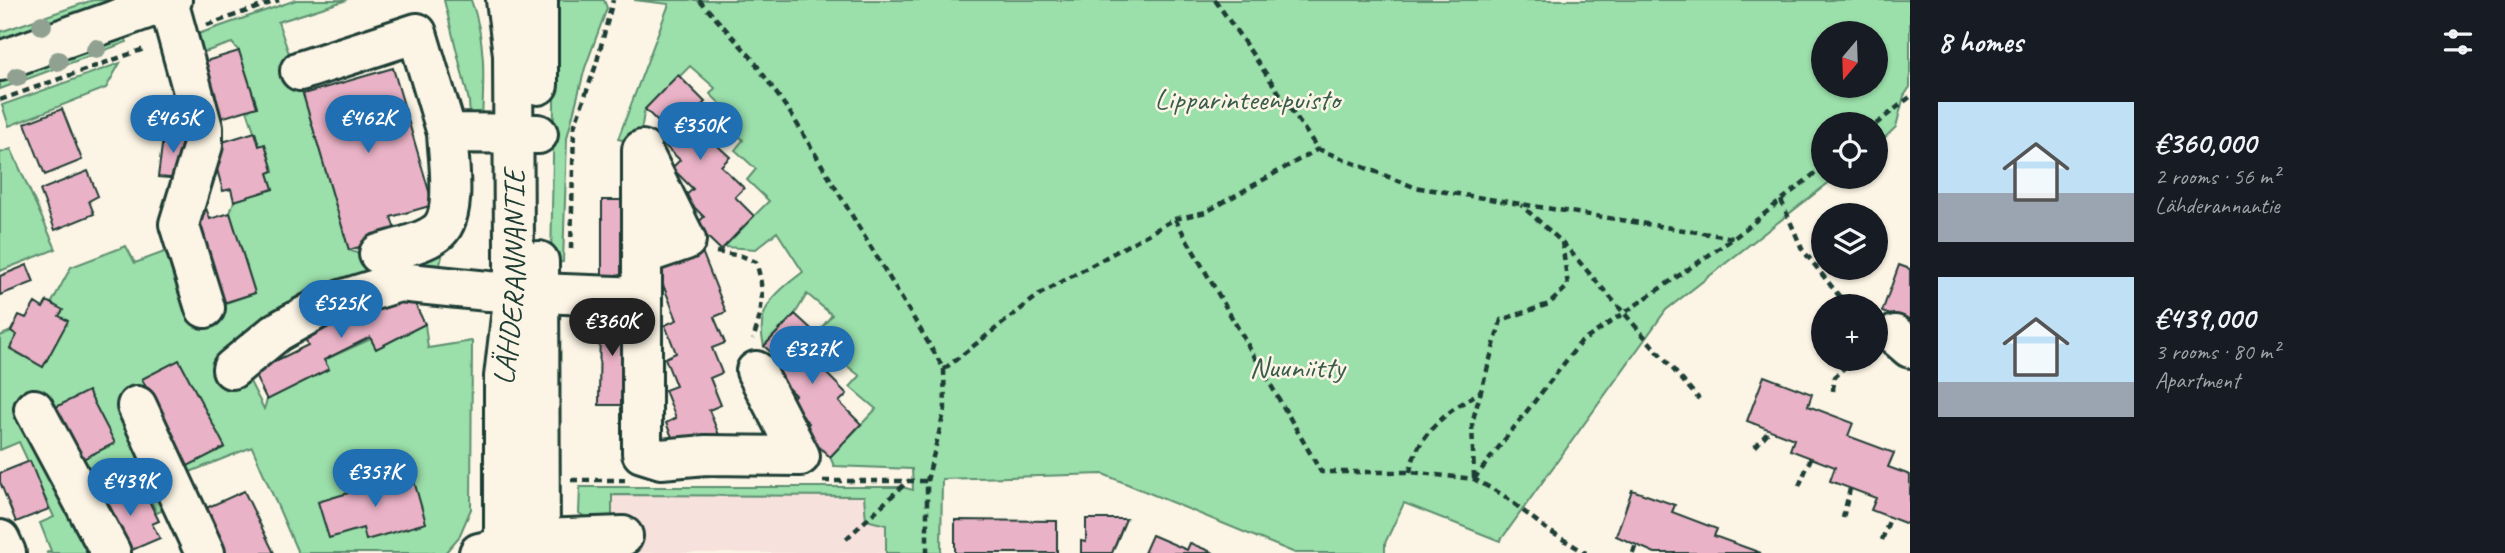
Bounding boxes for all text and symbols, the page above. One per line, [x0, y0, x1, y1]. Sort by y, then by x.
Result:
north arrow [1811, 21, 1888, 98]
map controls [1811, 21, 1888, 371]
text: 8 homes [1938, 23, 2023, 61]
icon: filters [2439, 23, 2477, 61]
park label: Lipparinteenpuisto [1154, 80, 1343, 118]
pin: €465K [124, 96, 222, 155]
pin: €462K [319, 96, 417, 155]
pin: €350K [651, 102, 749, 162]
text: €465K [146, 103, 200, 132]
text: €462K [341, 103, 395, 132]
text: €350K [674, 110, 726, 139]
button: locate [1811, 112, 1888, 189]
text: €360,000 [2155, 124, 2256, 162]
icon: home [1994, 130, 2078, 214]
text: 2 rooms · 56 m² [2155, 162, 2279, 191]
street label: LÄHDERANNANTIE [485, 166, 533, 385]
text: Lähderannantie [2155, 191, 2280, 220]
button: layers [1811, 203, 1888, 280]
pin: €525K [292, 280, 390, 340]
text: €525K [315, 288, 367, 317]
button: + [1811, 294, 1888, 371]
pin: €360K [563, 298, 661, 358]
text: €439,000 [2155, 299, 2255, 337]
icon: home [1994, 305, 2078, 389]
text: €360K [585, 306, 639, 335]
pin: €327K [763, 326, 861, 386]
text: €327K [786, 334, 839, 363]
text: 3 rooms · 80 m² [2155, 337, 2279, 366]
park label: Nuuniitty [1250, 348, 1347, 386]
text: Apartment [2155, 366, 2240, 395]
pin: €357K [326, 449, 424, 509]
text: €357K [349, 457, 401, 486]
pin: €439K [81, 458, 179, 518]
text: €439K [104, 466, 156, 495]

